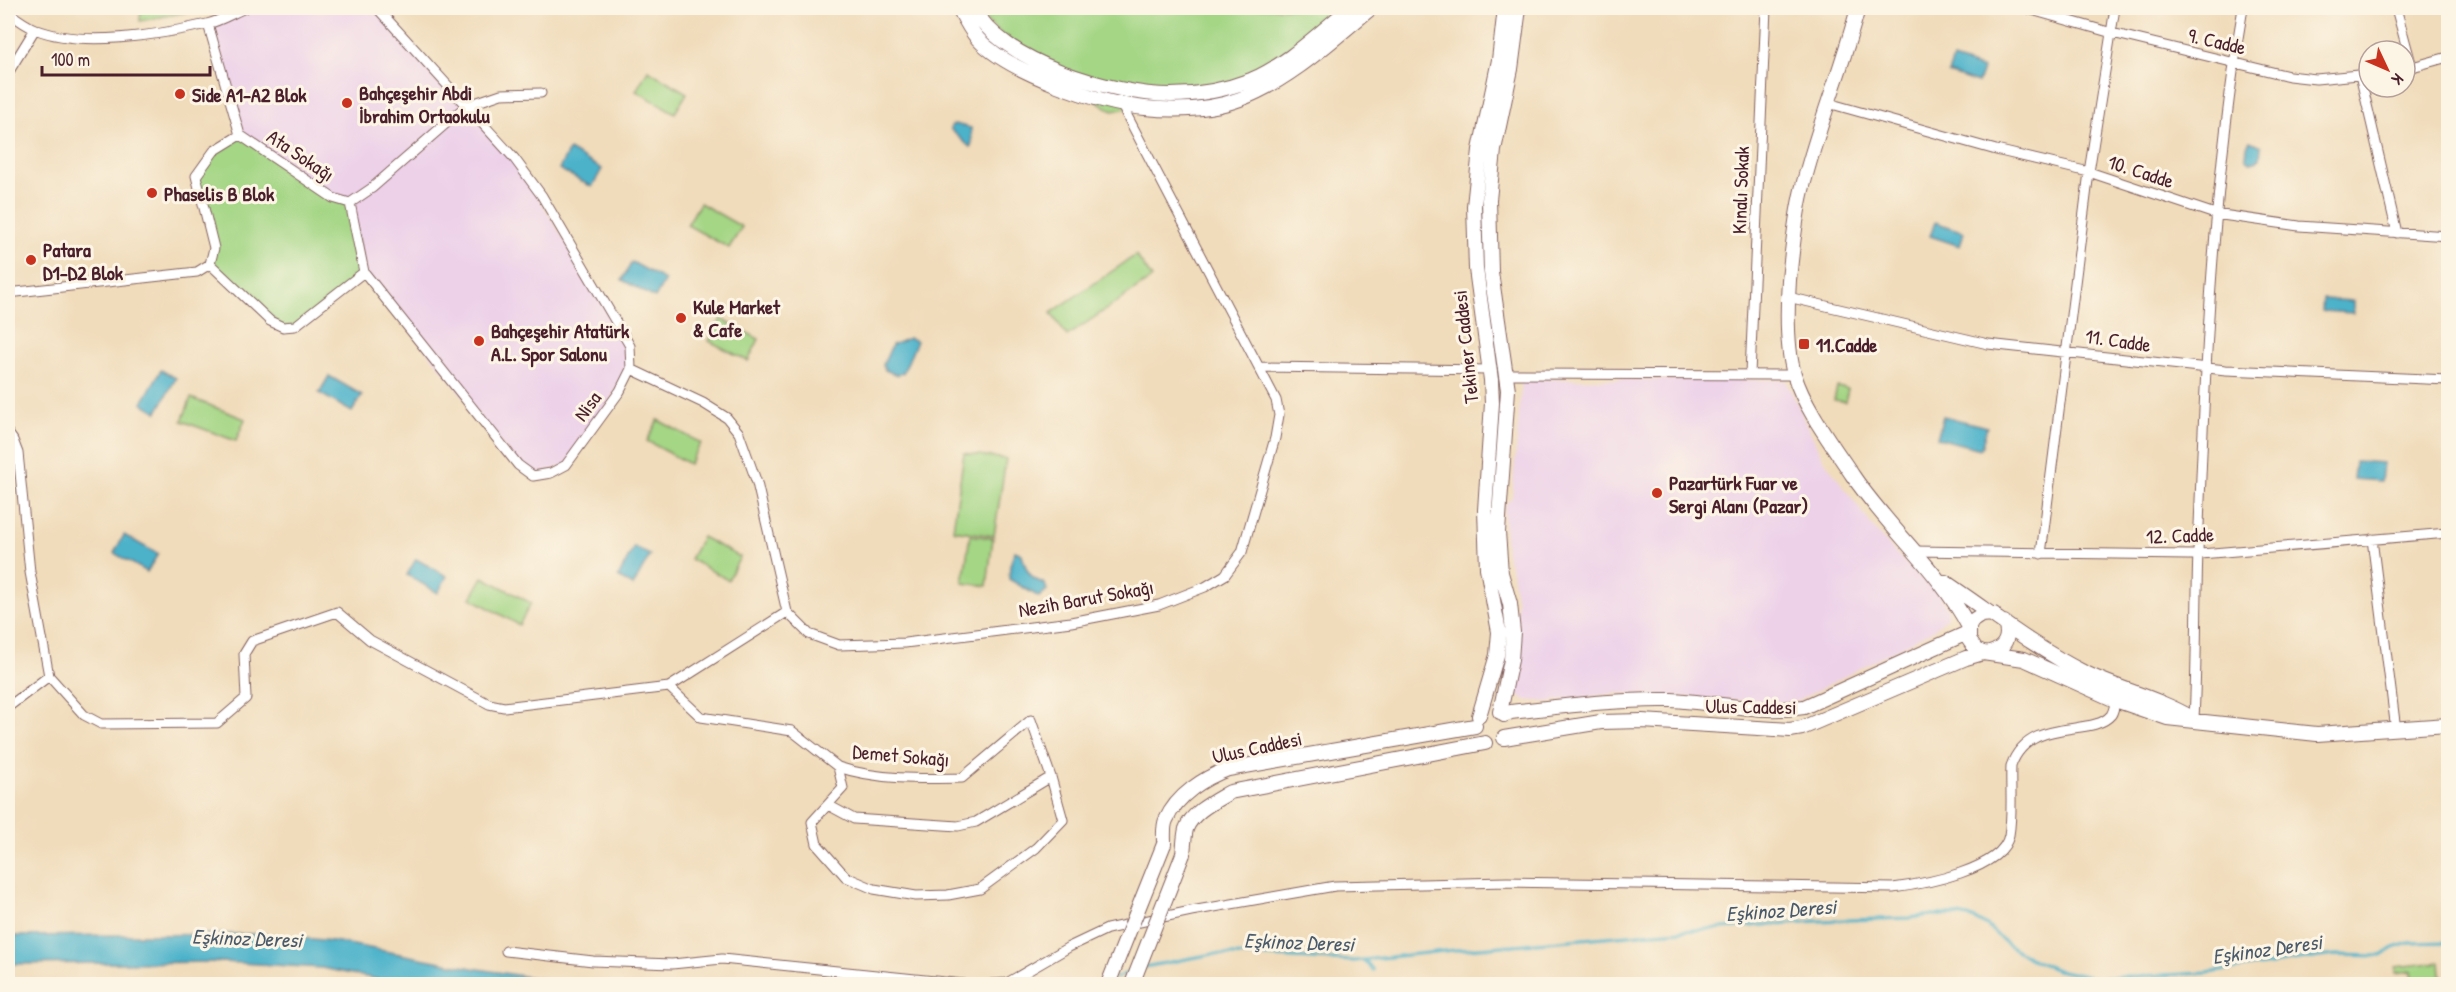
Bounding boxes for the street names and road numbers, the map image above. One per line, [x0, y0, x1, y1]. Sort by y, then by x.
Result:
street label: 9. Cadde [2185, 21, 2249, 61]
street label: Ata Sokağı [262, 123, 340, 187]
street label: Kınalı Sokak [1725, 146, 1755, 234]
street label: 10. Cadde [2105, 148, 2177, 194]
street label: Tekiner Caddesi [1446, 289, 1484, 405]
street label: 11. Cadde [2084, 322, 2152, 358]
street label: Nisa [567, 386, 607, 426]
street label: 12. Cadde [2146, 520, 2214, 550]
street label: Nezih Barut Sokağı [1016, 573, 1156, 623]
street label: Ulus Caddesi [1705, 692, 1797, 720]
street label: Ulus Caddesi [1210, 724, 1304, 770]
street label: Demet Sokağı [851, 737, 951, 773]

